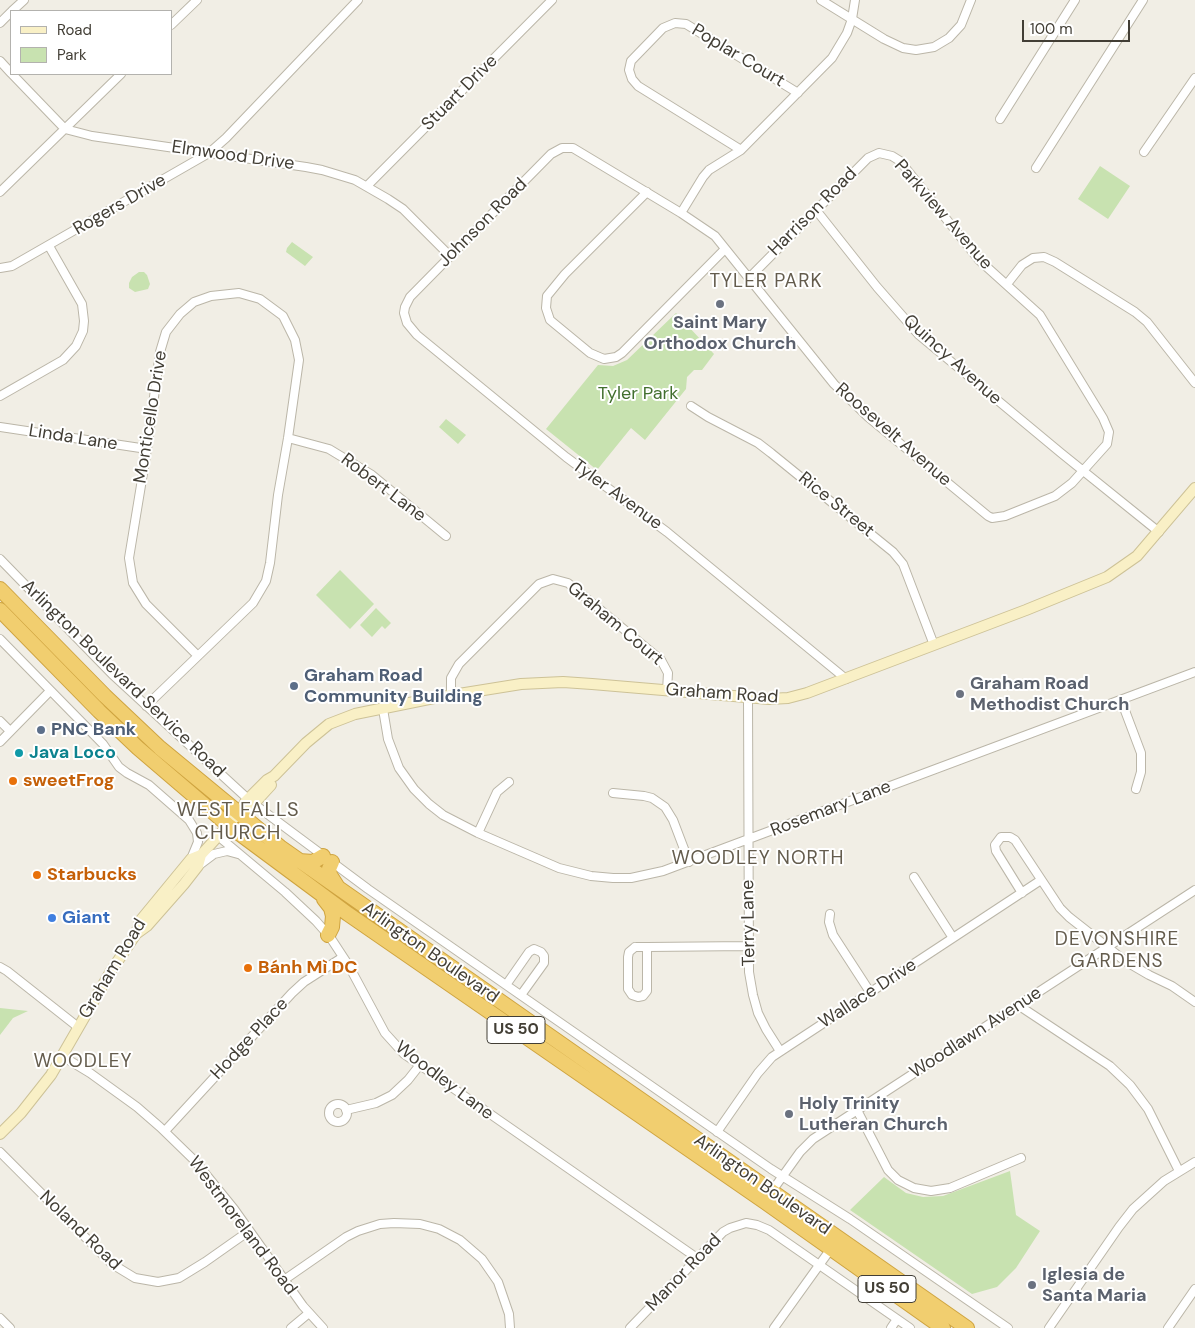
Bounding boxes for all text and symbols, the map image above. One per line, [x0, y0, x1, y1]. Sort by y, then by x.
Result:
legend [10, 10, 172, 75]
scale bar [1025, 10, 1132, 42]
text: 100 m [1030, 19, 1073, 39]
text: Road [57, 20, 92, 40]
street label: Poplar Court [688, 20, 788, 92]
text: Park [57, 45, 87, 65]
street label: Stuart Drive [417, 50, 503, 136]
street label: Elmwood Drive [170, 137, 296, 175]
street label: Parkview Avenue [889, 155, 997, 275]
street label: Harrison Road [764, 163, 862, 261]
street label: Rogers Drive [70, 170, 170, 240]
street label: Johnson Road [434, 174, 532, 272]
district label: TYLER PARK [708, 271, 824, 293]
marker: Saint Mary Orthodox Church [714, 298, 726, 310]
street label: Quincy Avenue [898, 310, 1006, 410]
place label: Saint Mary Orthodox Church [644, 312, 796, 354]
street label: Monticello Drive [130, 349, 172, 485]
street label: Roosevelt Avenue [831, 379, 955, 491]
park label: Tyler Park [598, 383, 678, 405]
street label: Linda Lane [27, 420, 119, 456]
street label: Robert Lane [336, 449, 430, 527]
street label: Tyler Avenue [568, 455, 666, 535]
street label: Rice Street [794, 468, 878, 542]
street label: Arlington Boulevard Service Road [17, 576, 229, 782]
street label: Graham Court [563, 578, 667, 670]
place label: Graham Road Community Building [304, 665, 483, 708]
place label: Graham Road Methodist Church [970, 673, 1129, 716]
street label: Graham Road [665, 679, 779, 709]
marker: Graham Road Community Building [288, 680, 300, 692]
marker: Graham Road Methodist Church [954, 688, 966, 700]
place label: PNC Bank [51, 719, 136, 741]
marker: PNC Bank [35, 724, 47, 736]
place label: Java Loco [29, 742, 116, 764]
marker: Java Loco [13, 747, 25, 759]
place label: sweetFrog [23, 770, 114, 792]
marker: sweetFrog [7, 775, 19, 787]
street label: Rosemary Lane [768, 776, 894, 842]
district label: WEST FALLS CHURCH [175, 799, 301, 846]
district label: WOODLEY NORTH [670, 848, 846, 870]
place label: Starbucks [47, 864, 137, 886]
marker: Starbucks [31, 869, 43, 881]
street label: Terry Lane [737, 879, 761, 967]
street label: Arlington Boulevard [357, 898, 503, 1008]
place label: Giant [62, 907, 110, 929]
marker: Giant [46, 912, 58, 924]
street label: Graham Road [75, 915, 151, 1023]
district label: DEVONSHIRE GARDENS [1054, 929, 1180, 973]
street label: Wallace Drive [815, 954, 921, 1034]
place label: Bánh Mì DC [258, 957, 357, 979]
marker: Bánh Mì DC [242, 962, 254, 974]
street label: Woodlawn Avenue [906, 982, 1046, 1084]
street label: Hodge Place [207, 994, 293, 1084]
road number: US 50 [487, 1016, 545, 1044]
street label: Woodley Lane [391, 1037, 497, 1125]
district label: WOODLEY [33, 1051, 133, 1073]
place label: Holy Trinity Lutheran Church [799, 1093, 948, 1136]
marker: Holy Trinity Lutheran Church [783, 1108, 795, 1120]
street label: Arlington Boulevard [689, 1130, 835, 1240]
street label: Westmoreland Road [183, 1152, 301, 1300]
street label: Noland Road [35, 1187, 125, 1275]
street label: Manor Road [642, 1230, 726, 1316]
place label: Iglesia de Santa Maria [1042, 1264, 1146, 1306]
road number: US 50 [858, 1276, 916, 1302]
marker: Iglesia de Santa Maria [1026, 1279, 1038, 1291]

